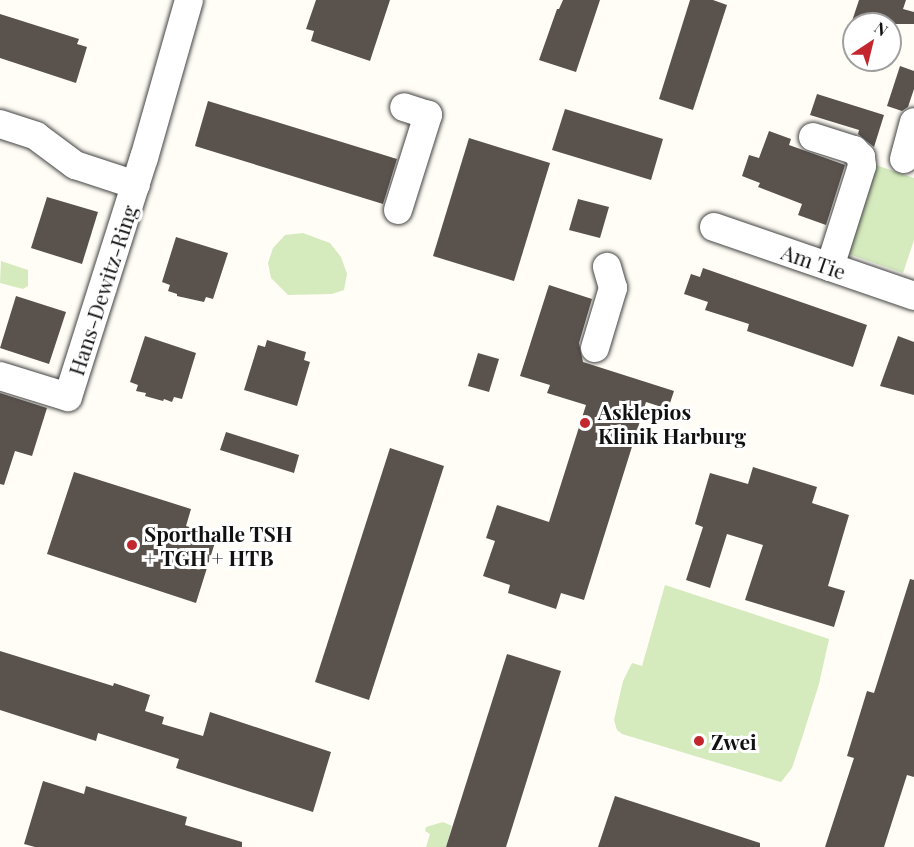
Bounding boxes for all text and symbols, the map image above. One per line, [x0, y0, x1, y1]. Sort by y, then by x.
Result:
north arrow [842, 12, 902, 72]
text: N [871, 17, 892, 40]
street label: Hans-Dewitz-Ring [63, 202, 141, 378]
street label: Am Tie [778, 238, 850, 284]
place label: Asklepios Klinik Harburg [598, 398, 746, 448]
marker: Asklepios Klinik Harburg [576, 414, 594, 432]
place label: Sporthalle TSH + TGH + HTB [144, 520, 293, 570]
marker: Sporthalle TSH + TGH + HTB [125, 538, 139, 552]
place label: Zwei [711, 728, 757, 754]
marker: Zwei [692, 734, 706, 748]

